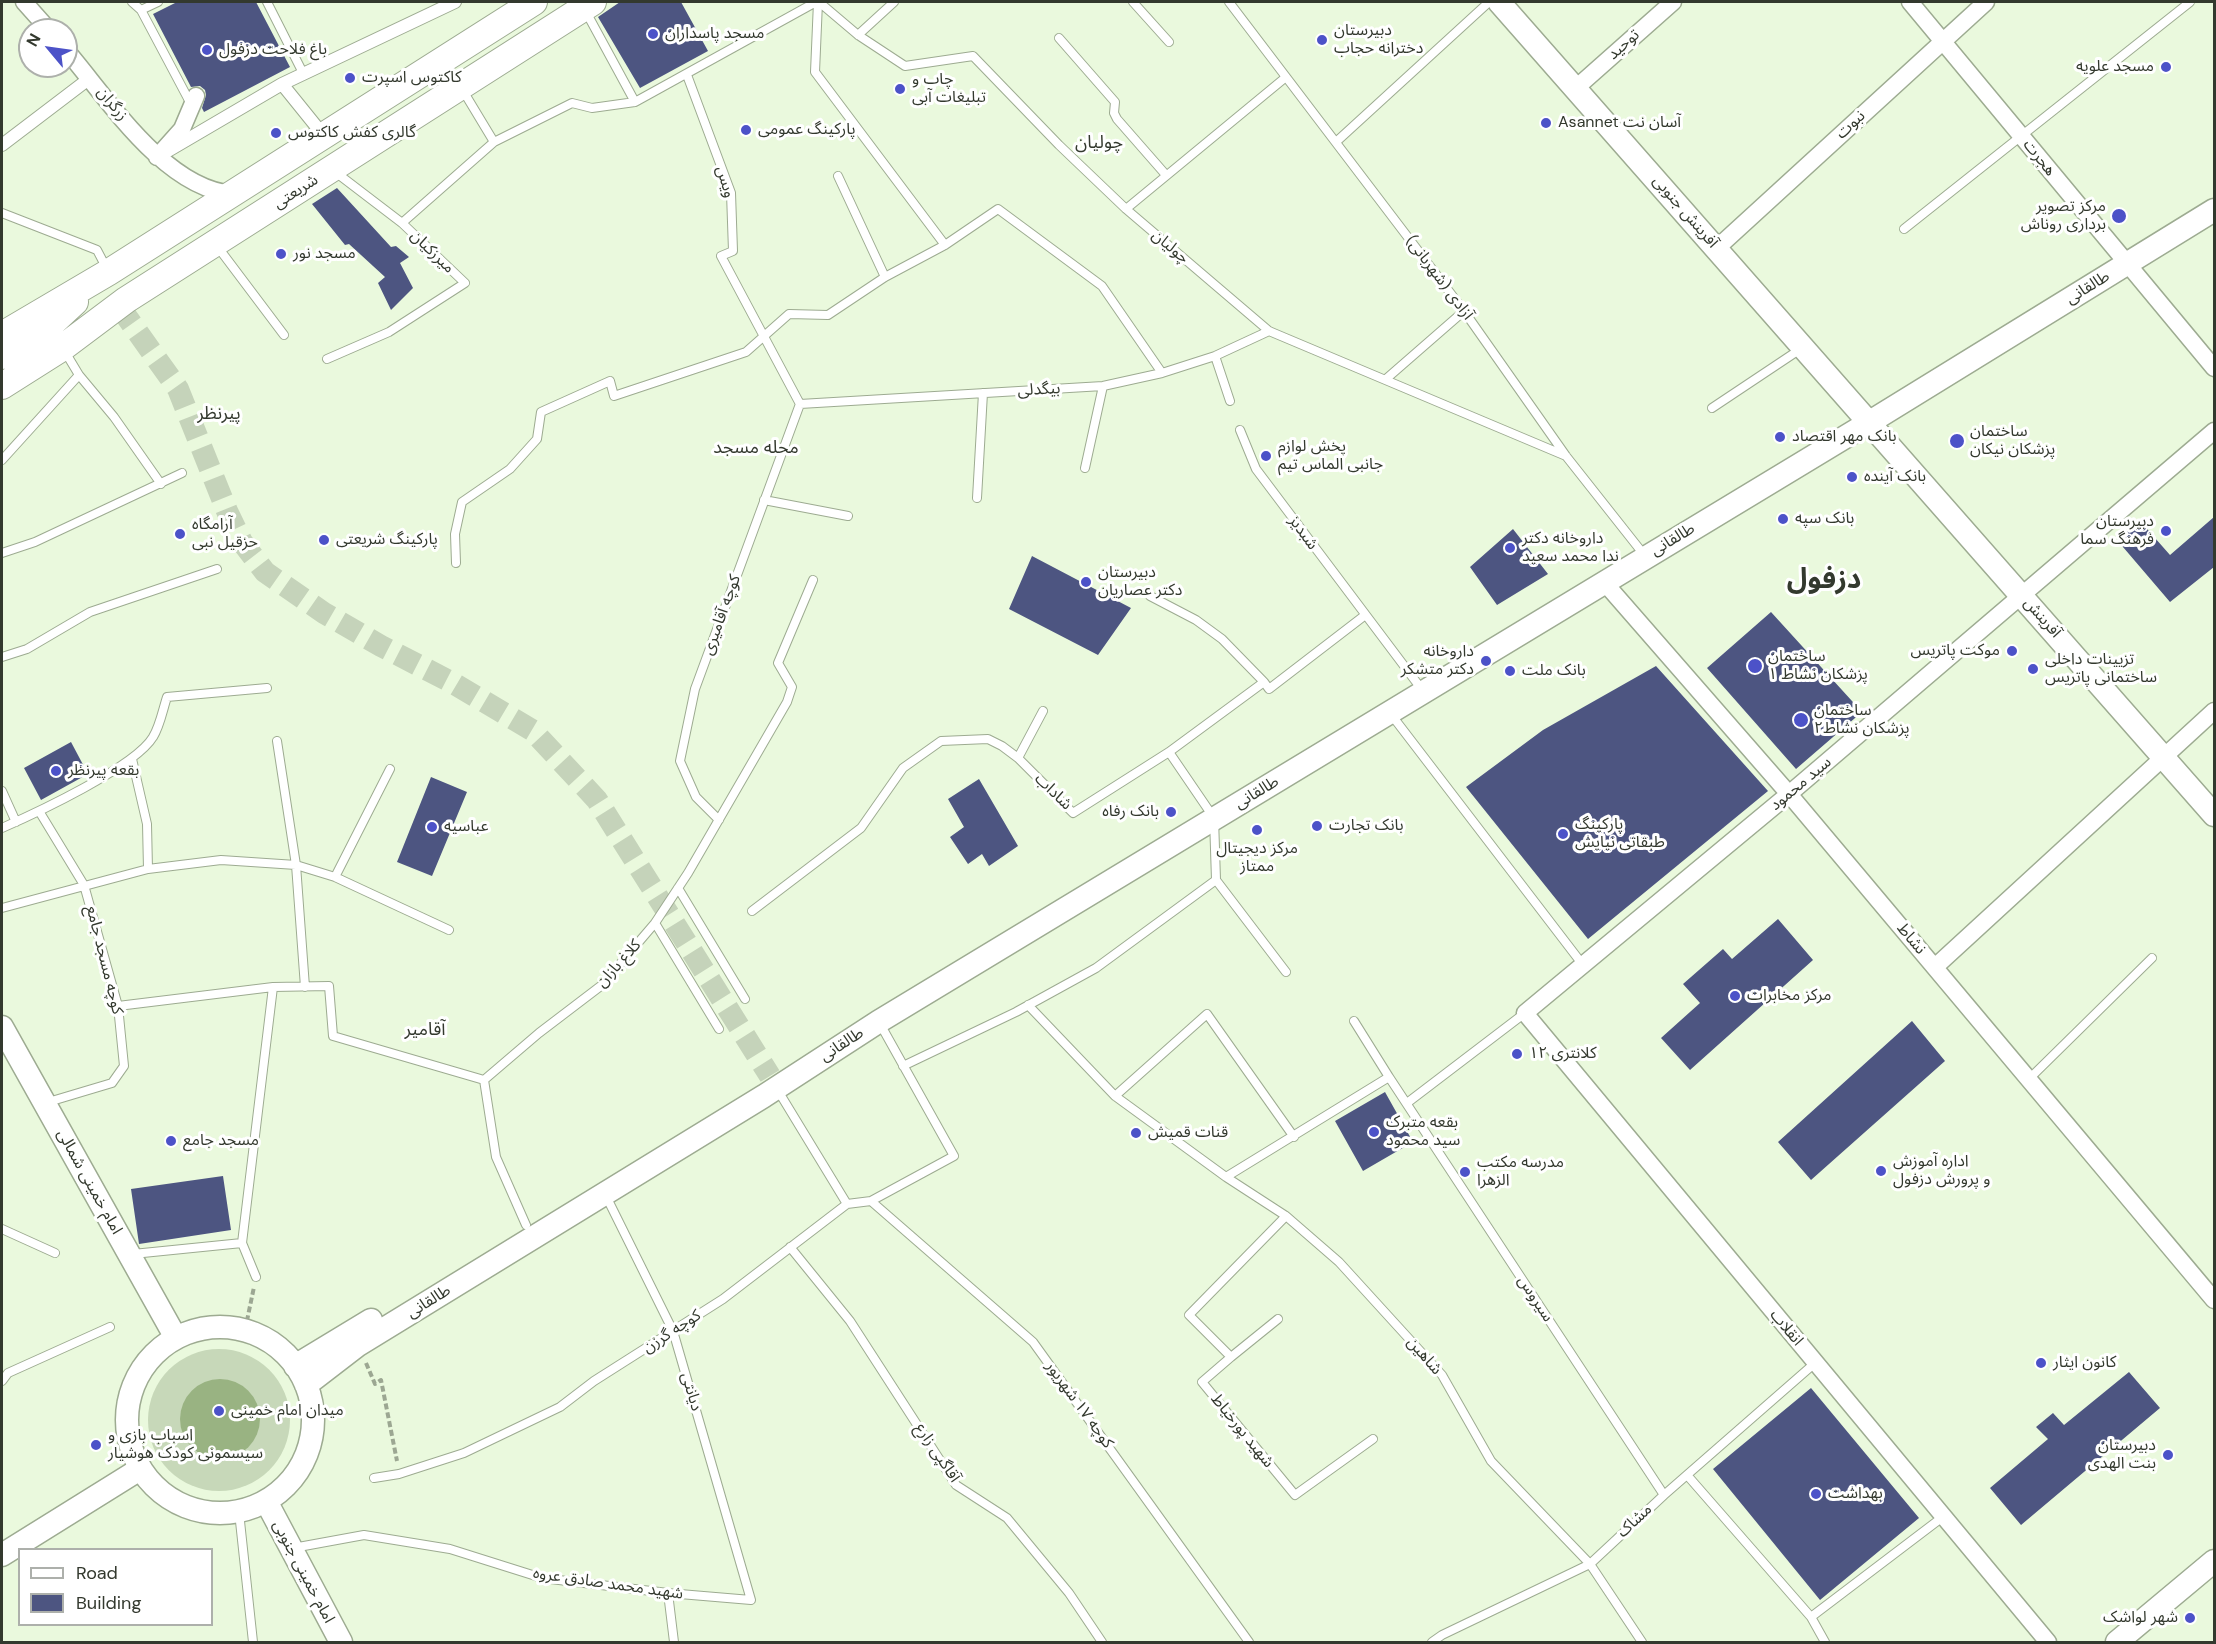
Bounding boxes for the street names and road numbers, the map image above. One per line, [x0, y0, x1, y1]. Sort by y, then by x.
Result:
street label: توحید [1604, 26, 1644, 64]
street label: زرگران [92, 83, 132, 125]
street label: نبوت [1832, 107, 1870, 143]
street label: هجرت [2018, 136, 2060, 180]
street label: ویس [711, 164, 739, 200]
street label: شریعتی [270, 171, 322, 213]
street label: آفرینش جنوبی [1648, 172, 1722, 252]
street label: میرزکیان [406, 226, 458, 278]
street label: چولیان [1147, 226, 1193, 268]
street label: آزادی (شهربانی) [1401, 232, 1477, 324]
street label: طالقانی [2062, 267, 2114, 309]
street label: بیگدلی [1017, 379, 1061, 401]
street label: شبدیز [1284, 512, 1322, 554]
street label: طالقانی [1647, 519, 1699, 561]
street label: کوچه آقامیری [699, 572, 745, 658]
street label: آفرینش [2019, 594, 2065, 642]
street label: سید محمود [1766, 753, 1836, 815]
street label: شاداب [1030, 770, 1076, 814]
street label: طالقانی [1231, 772, 1283, 814]
street label: کوچه مسجد جامع [81, 904, 127, 1016]
street label: نشاط [1892, 919, 1930, 959]
street label: کلاغ بازان [593, 936, 645, 992]
street label: طالقانی [817, 1024, 867, 1066]
street label: امام خمینی شمالی [52, 1126, 126, 1238]
street label: سیروس [1513, 1272, 1557, 1326]
street label: طالقانی [403, 1281, 455, 1323]
street label: کوچه گرزن [639, 1306, 705, 1358]
street label: انقلاب [1765, 1306, 1807, 1350]
street label: شاهین [1402, 1333, 1446, 1379]
street label: کوچه ۱۷ شهریور [1041, 1358, 1117, 1452]
street label: دیانتی [676, 1371, 706, 1413]
street label: شهید پورخیاط [1206, 1390, 1278, 1472]
street label: آقاگپی زارع [910, 1420, 964, 1486]
street label: مشاک [1614, 1500, 1656, 1542]
street label: امام خمینی جنوبی [268, 1517, 338, 1627]
street label: شهید محمد صادق عروه [532, 1564, 684, 1604]

